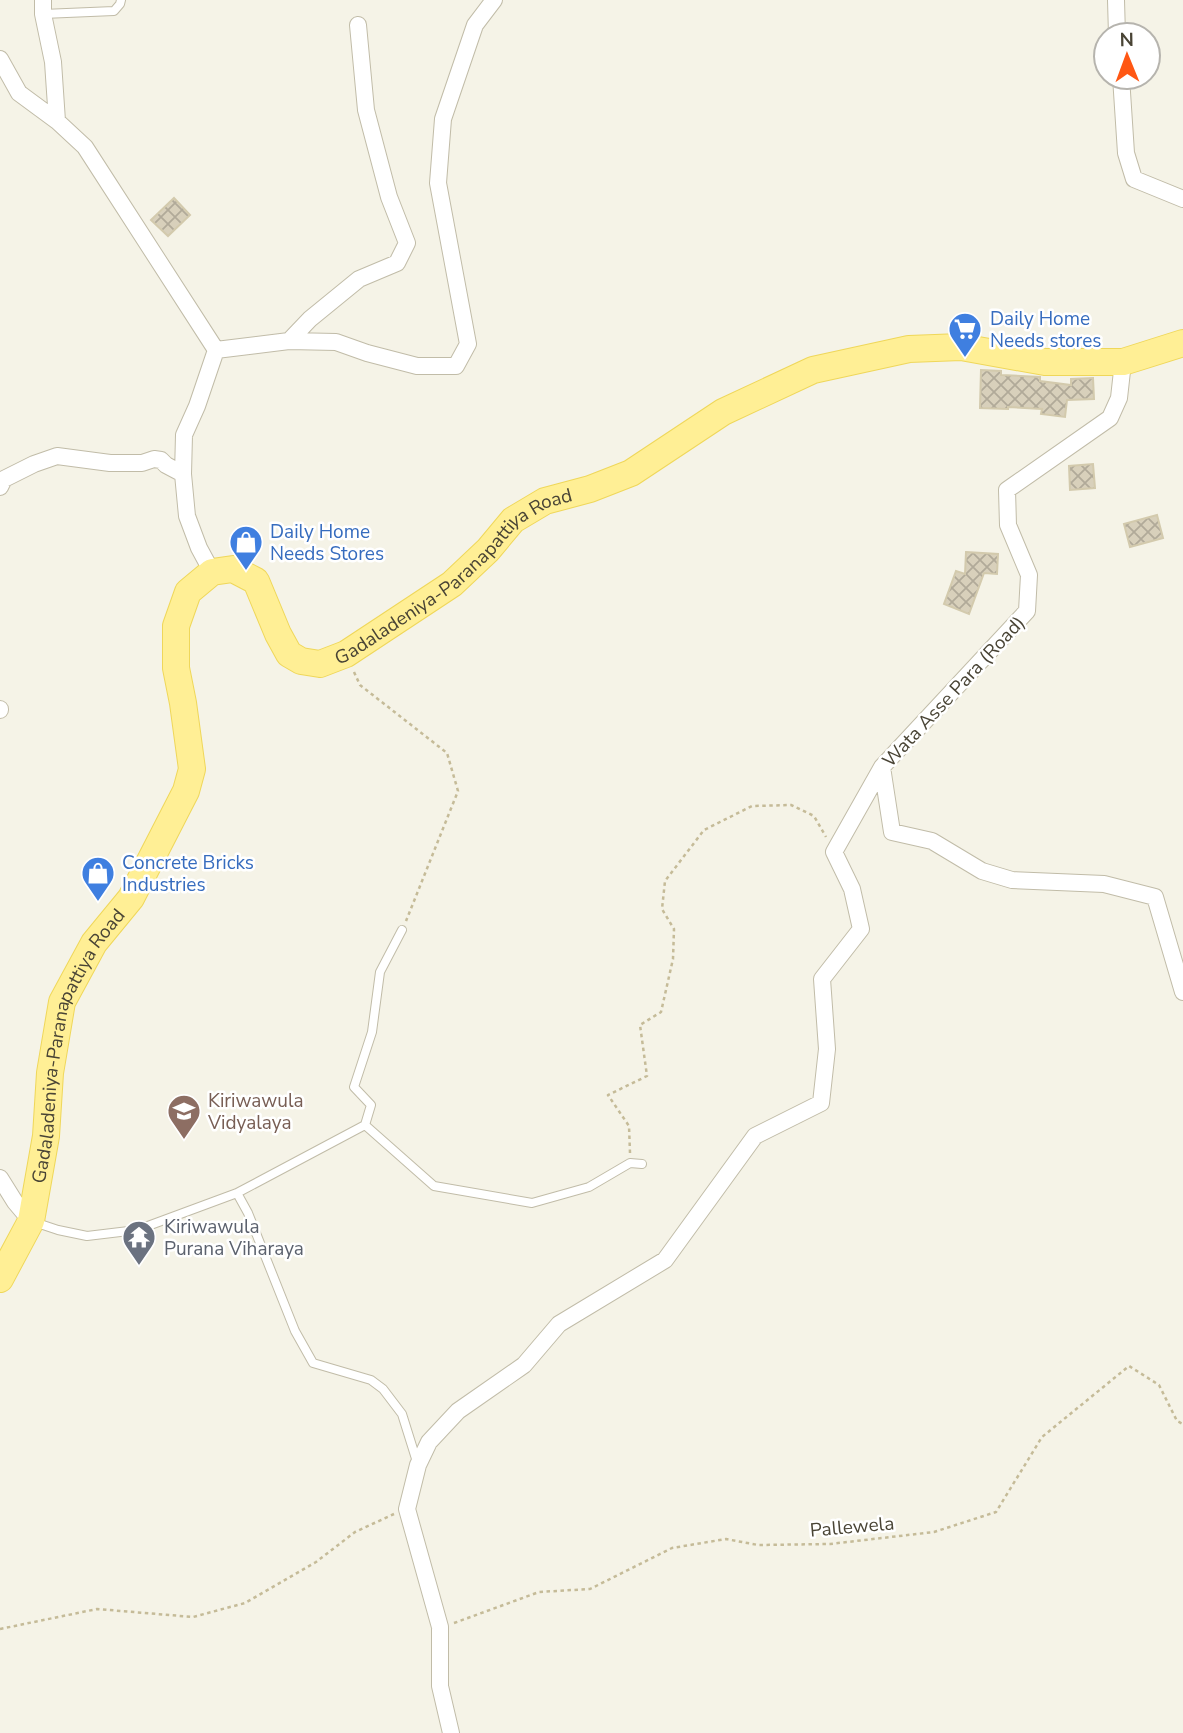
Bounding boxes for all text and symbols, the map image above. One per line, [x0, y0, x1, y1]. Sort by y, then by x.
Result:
north arrow [1092, 21, 1162, 91]
text: N [1119, 27, 1134, 53]
place label: Daily Home Needs stores [990, 306, 1101, 354]
supermarket icon: Daily Home Needs stores [946, 310, 984, 359]
street label: Gadaladeniya-Paranapattiya Road [331, 482, 575, 671]
place label: Daily Home Needs Stores [270, 519, 384, 567]
shop icon: Daily Home Needs Stores [227, 523, 265, 572]
street label: Wata Asse Para (Road) [877, 610, 1031, 773]
place label: Concrete Bricks Industries [122, 850, 254, 898]
shop icon: Concrete Bricks Industries [79, 854, 117, 903]
street label: Gadaladeniya-Paranapattiya Road [26, 903, 131, 1186]
place label: Kiriwawula Vidyalaya [207, 1088, 304, 1136]
school or university icon: Kiriwawula Vidyalaya [165, 1092, 203, 1141]
place label: Kiriwawula Purana Viharaya [164, 1214, 304, 1262]
temple icon: Kiriwawula Purana Viharaya [120, 1218, 158, 1267]
street label: Pallewela [809, 1510, 895, 1544]

